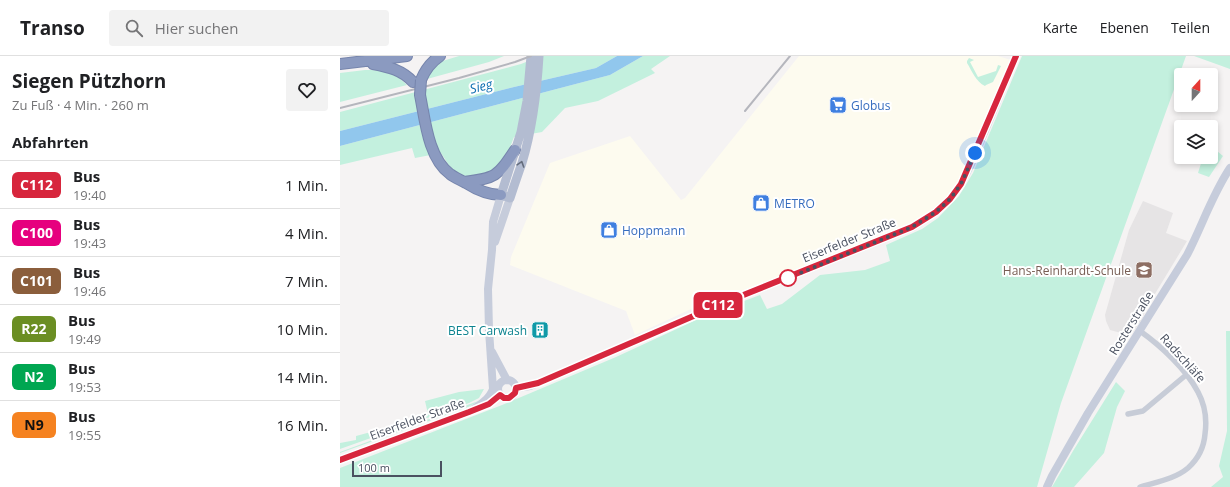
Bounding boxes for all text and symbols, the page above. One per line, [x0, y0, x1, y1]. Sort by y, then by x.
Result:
search box [109, 10, 389, 46]
text: Transo [20, 15, 85, 41]
icon: search [123, 17, 145, 39]
text: Hier suchen [155, 18, 238, 38]
text: Karte [1043, 18, 1078, 37]
text: Ebenen [1100, 18, 1149, 37]
text: Teilen [1171, 18, 1210, 37]
text: Siegen Pützhorn [12, 68, 166, 94]
north arrow [1174, 68, 1218, 112]
map controls [1174, 68, 1218, 164]
button: heart [286, 69, 328, 111]
water label: Sieg [468, 74, 496, 98]
supermarket icon: Globus [828, 95, 848, 115]
text: Zu Fuß · 4 Min. · 260 m [12, 96, 149, 114]
place label: Globus [851, 97, 891, 114]
button: layers [1174, 120, 1218, 164]
text: Abfahrten [12, 132, 89, 152]
your location [965, 143, 985, 163]
one-way arrow [516, 161, 525, 168]
text: Bus [73, 166, 100, 186]
text: C112 [20, 175, 53, 194]
text: 1 Min. [285, 175, 328, 195]
text: 19:40 [73, 186, 106, 204]
shop icon: METRO [751, 193, 771, 213]
place label: METRO [774, 195, 815, 212]
street label: Eiserfelder Straße [800, 213, 899, 267]
text: Bus [73, 214, 100, 234]
shop icon: Hoppmann [599, 220, 619, 240]
place label: Hoppmann [622, 222, 685, 239]
text: C100 [20, 223, 53, 242]
text: 4 Min. [285, 223, 328, 243]
text: 19:43 [73, 234, 106, 252]
school or university icon: Hans-Reinhardt-Schule [1134, 260, 1154, 280]
text: Bus [73, 262, 100, 282]
place label: Hans-Reinhardt-Schule [1003, 262, 1131, 279]
unlabelled marker [779, 269, 797, 287]
text: C101 [20, 271, 53, 290]
text: 7 Min. [285, 271, 328, 291]
text: 19:46 [73, 282, 106, 300]
street label: Rosterstraße [1105, 288, 1157, 358]
line badge: C112 [690, 292, 746, 318]
text: C112 [702, 295, 734, 314]
text: Bus [68, 310, 95, 330]
text: R22 [21, 319, 47, 338]
text: 10 Min. [277, 319, 328, 339]
building icon: BEST Carwash [530, 320, 550, 340]
place label: BEST Carwash [448, 322, 527, 339]
text: 19:49 [68, 330, 101, 348]
street label: Radschläfe [1156, 330, 1210, 386]
text: Bus [68, 358, 95, 378]
text: N2 [24, 367, 44, 386]
text: 14 Min. [277, 367, 328, 387]
text: 19:53 [68, 378, 101, 396]
street label: Eiserfelder Straße [367, 394, 467, 444]
text: Bus [68, 406, 95, 426]
text: N9 [24, 415, 44, 434]
text: 16 Min. [277, 415, 328, 435]
text: 19:55 [68, 426, 101, 444]
scale bar [352, 459, 442, 478]
text: 100 m [358, 460, 390, 475]

